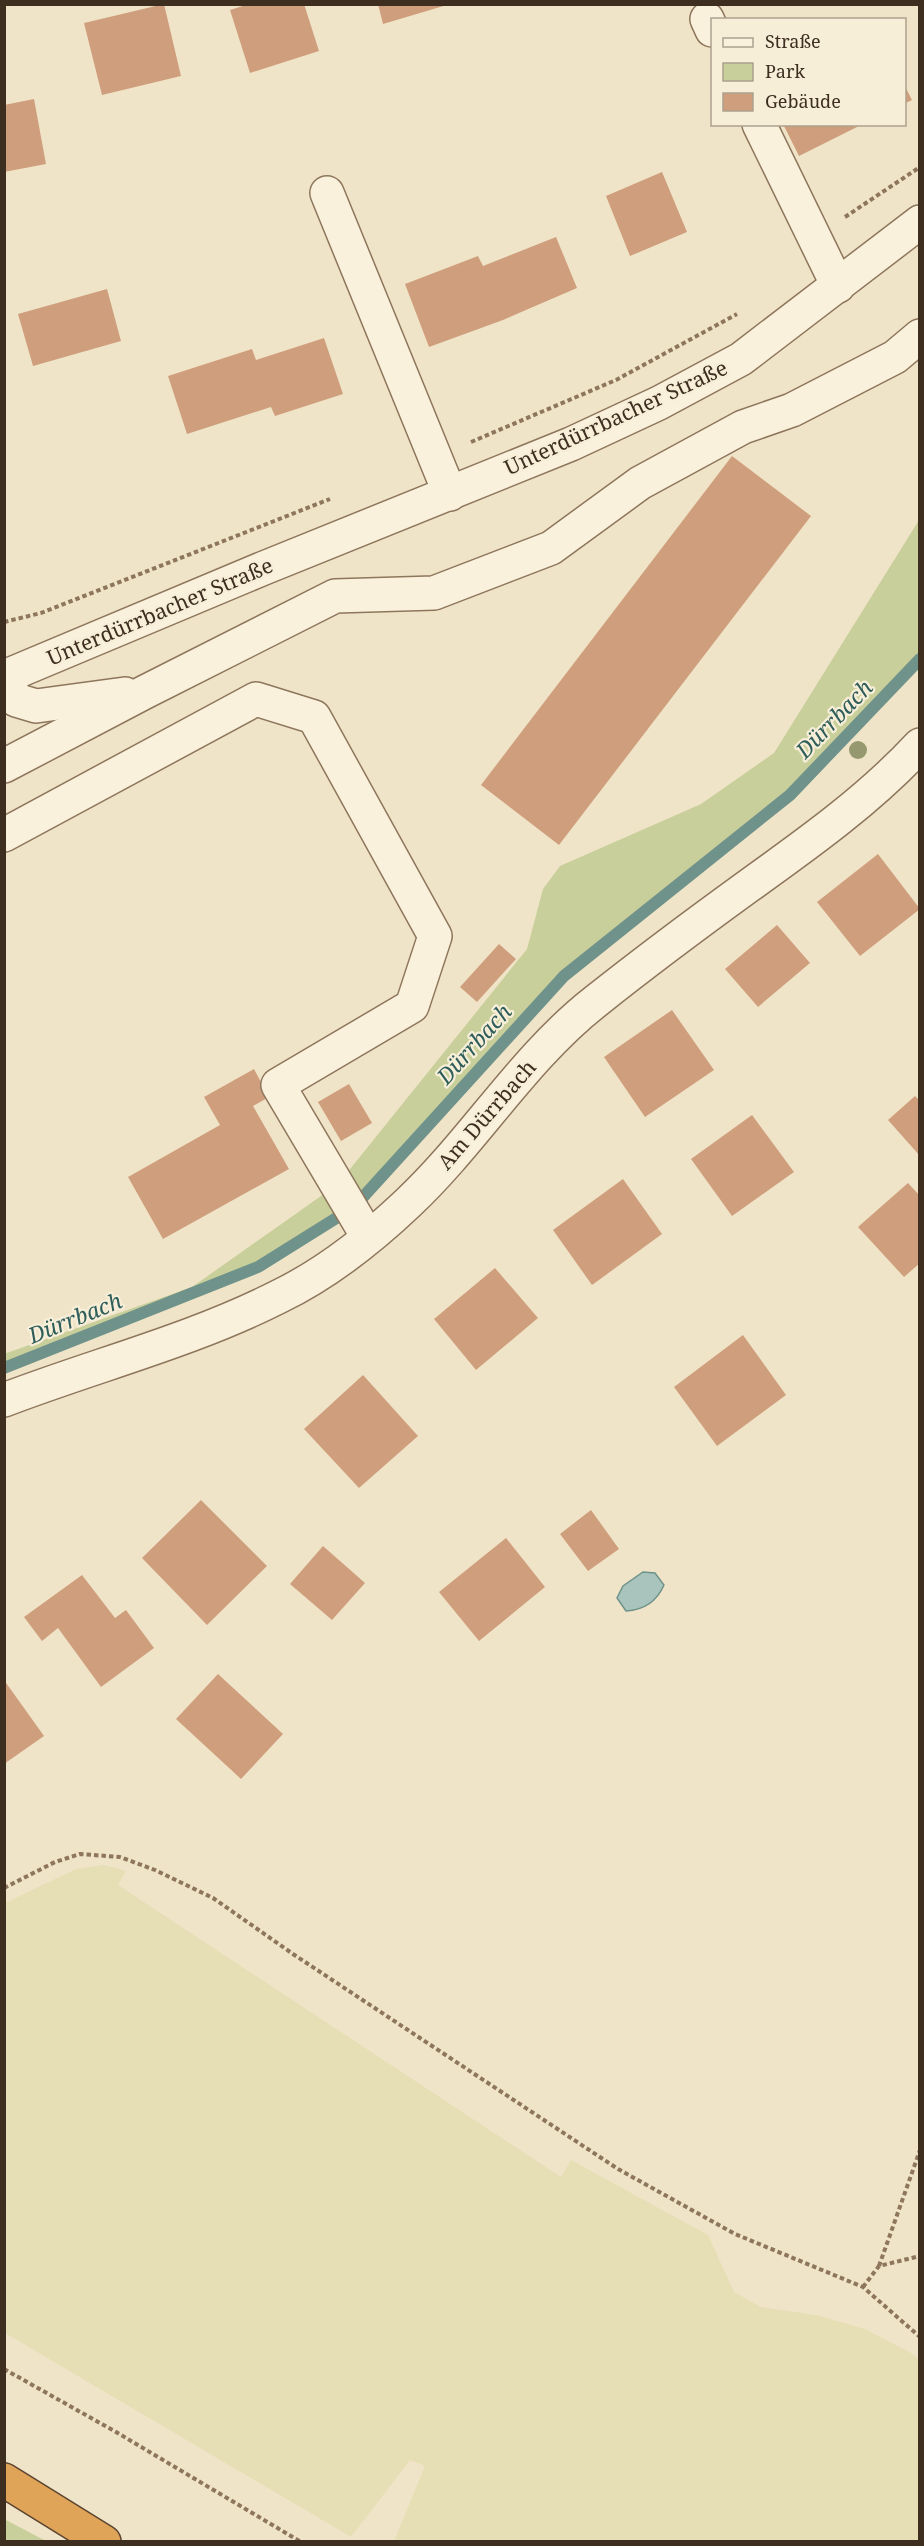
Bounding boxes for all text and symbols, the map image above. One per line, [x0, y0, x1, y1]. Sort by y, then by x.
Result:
legend [711, 18, 906, 126]
text: Straße [765, 29, 821, 53]
text: Park [765, 59, 805, 83]
text: Gebäude [765, 89, 841, 113]
street label: Unterdürrbacher Straße [500, 353, 732, 481]
street label: Unterdürrbacher Straße [42, 551, 277, 671]
water label: Dürrbach [788, 672, 878, 765]
water label: Dürrbach [428, 997, 517, 1091]
street label: Am Dürrbach [431, 1054, 542, 1175]
water label: Dürrbach [22, 1285, 126, 1350]

